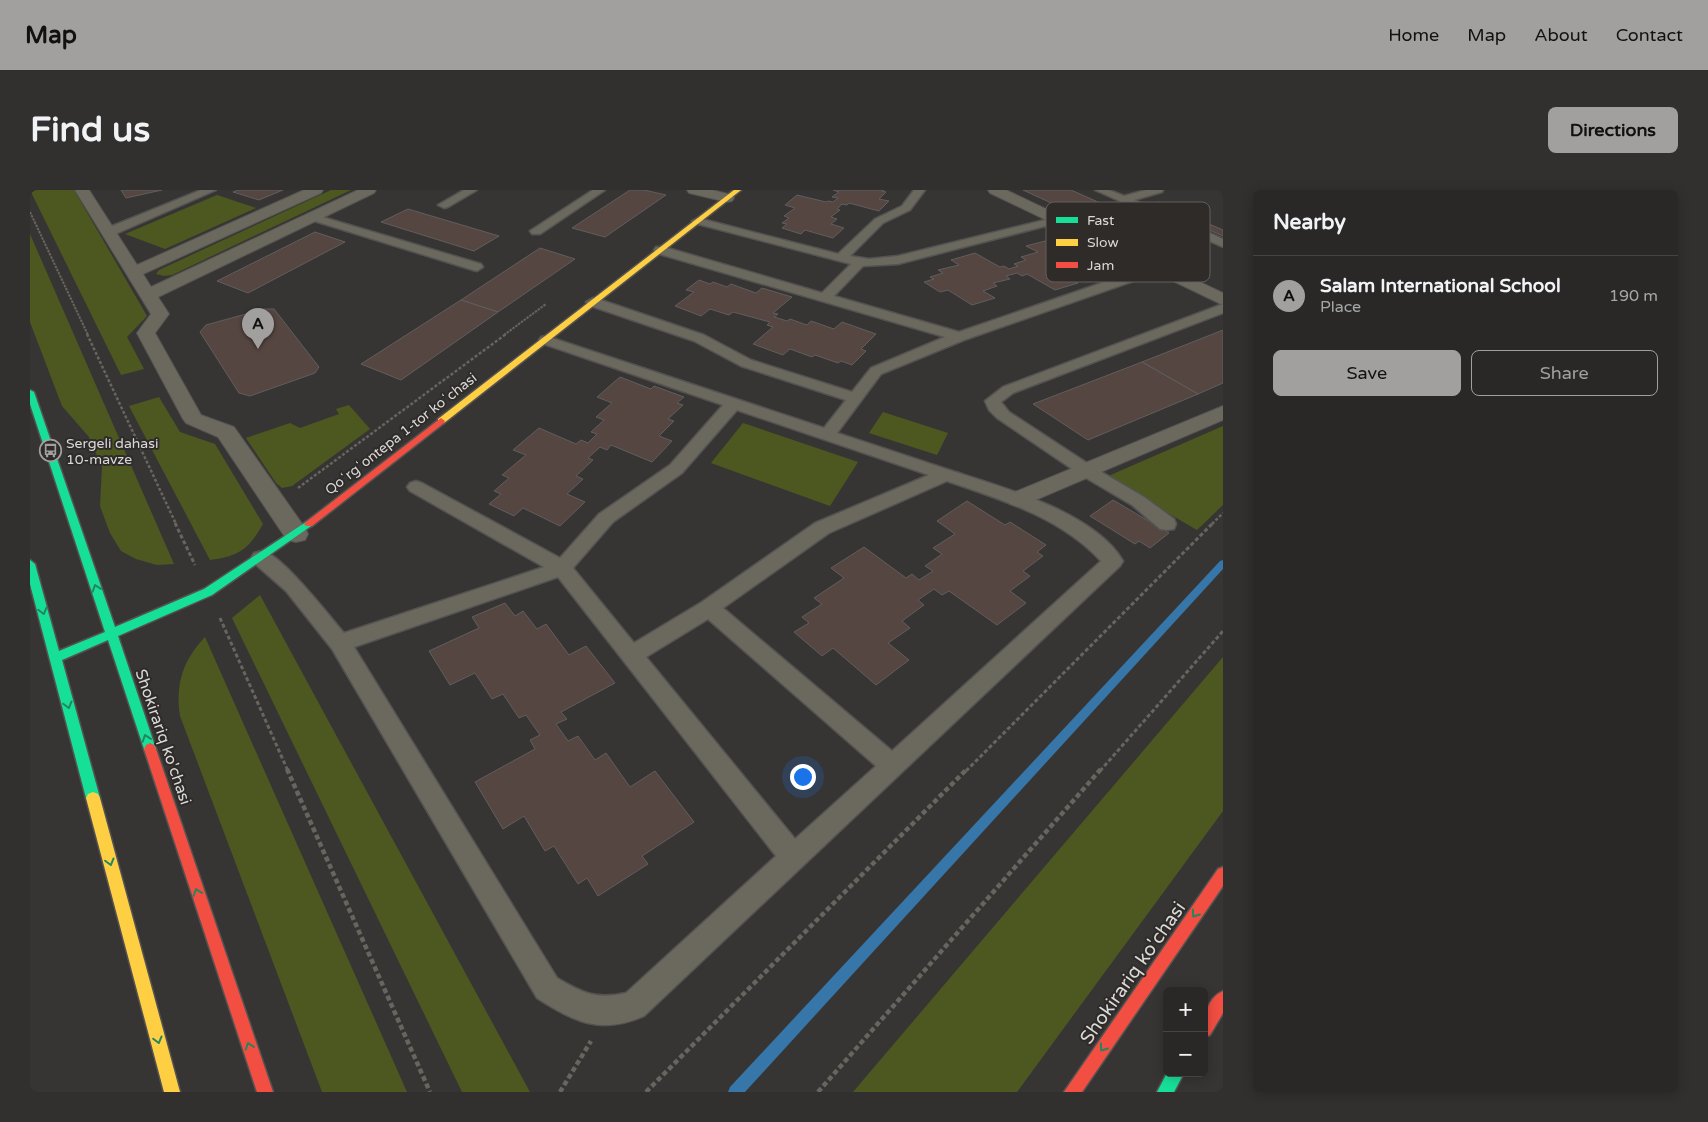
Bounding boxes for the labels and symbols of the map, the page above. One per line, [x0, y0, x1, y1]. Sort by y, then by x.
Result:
legend [1046, 202, 1210, 282]
text: Fast [1087, 212, 1115, 229]
text: Slow [1087, 234, 1119, 251]
text: Jam [1087, 257, 1114, 274]
pin: A [242, 308, 274, 349]
street label: Qoʻrgʻontepa 1-tor koʻchasi [322, 369, 480, 499]
place label: Sergeli dahasi 10-mavze [66, 435, 158, 468]
bus stop icon: Sergeli dahasi 10-mavze [38, 439, 62, 463]
one-way arrow [91, 584, 101, 593]
one-way arrow [37, 607, 47, 615]
street label: Shokirariq ko'chasi [130, 667, 196, 807]
one-way arrow [62, 701, 73, 710]
one-way arrow [142, 734, 152, 742]
your location [790, 764, 816, 790]
one-way arrow [105, 858, 115, 866]
one-way arrow [193, 888, 203, 896]
street label: Shokirariq ko'chasi [1076, 898, 1190, 1048]
one-way arrow [1192, 908, 1201, 918]
one-way arrow [152, 1036, 163, 1045]
one-way arrow [245, 1042, 255, 1050]
one-way arrow [1100, 1042, 1109, 1052]

